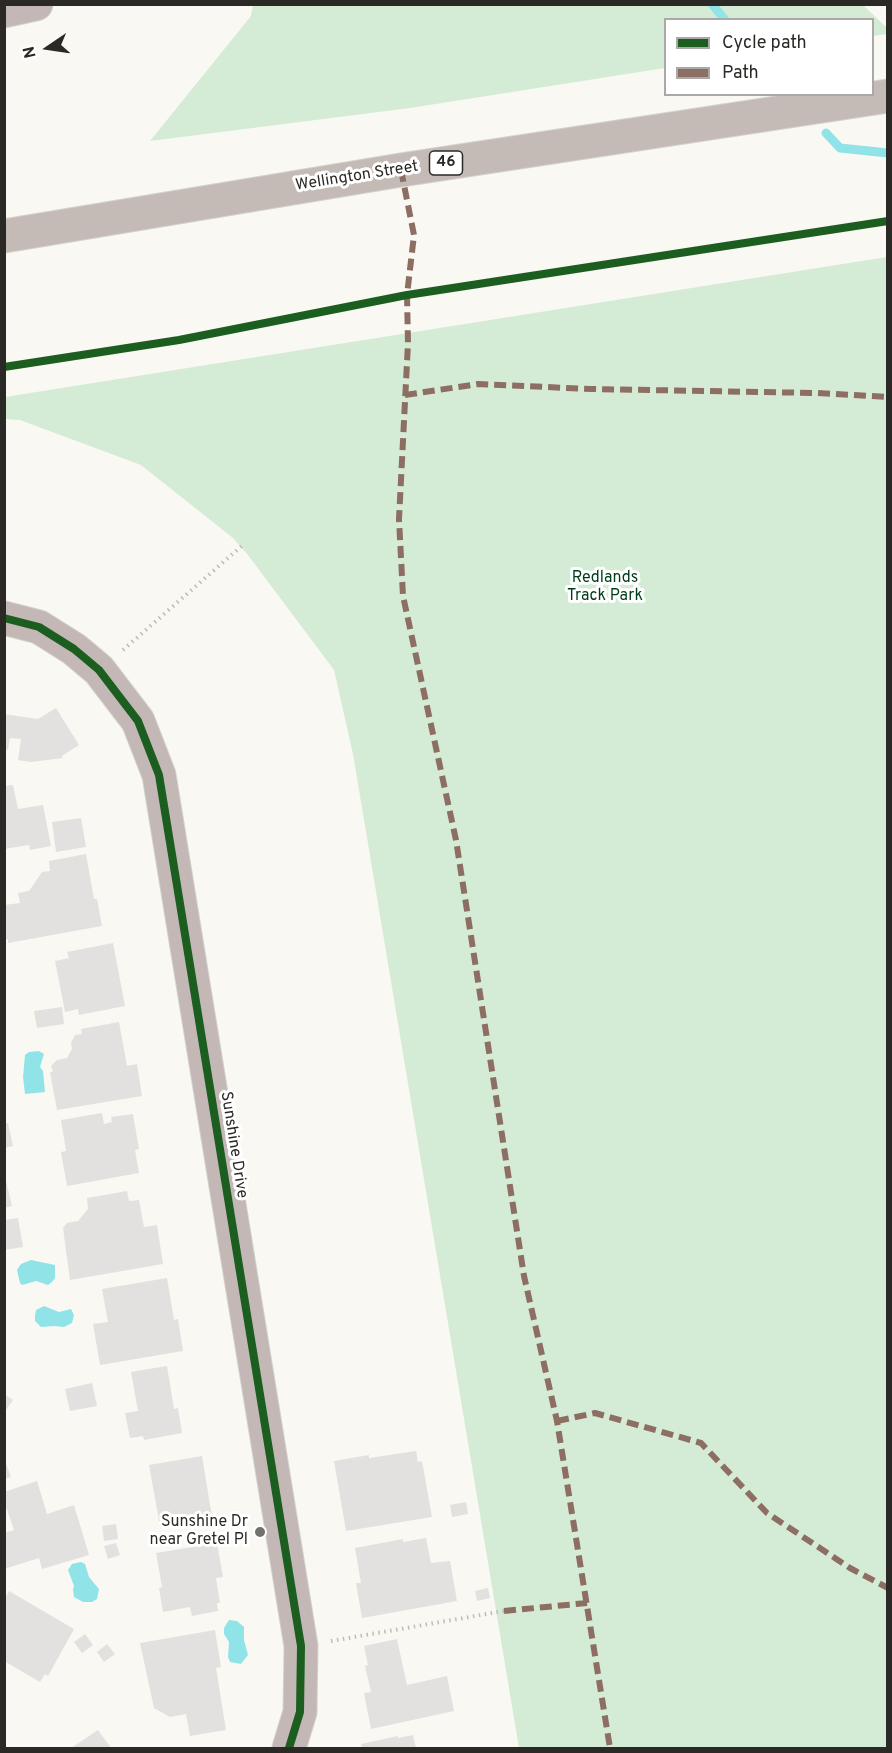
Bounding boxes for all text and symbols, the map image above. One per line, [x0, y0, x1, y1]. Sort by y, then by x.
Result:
north arrow [18, 18, 78, 78]
legend [664, 18, 874, 96]
text: Cycle path [722, 32, 807, 55]
text: N [19, 44, 41, 60]
text: Path [722, 62, 759, 85]
road number: 46 [430, 151, 462, 175]
street label: Wellington Street [294, 158, 420, 196]
park label: Redlands Track Park [567, 569, 643, 607]
street label: Sunshine Drive [215, 1090, 251, 1200]
place label: Sunshine Dr near Gretel Pl [150, 1513, 248, 1551]
marker: Sunshine Dr near Gretel Pl [253, 1525, 267, 1539]

